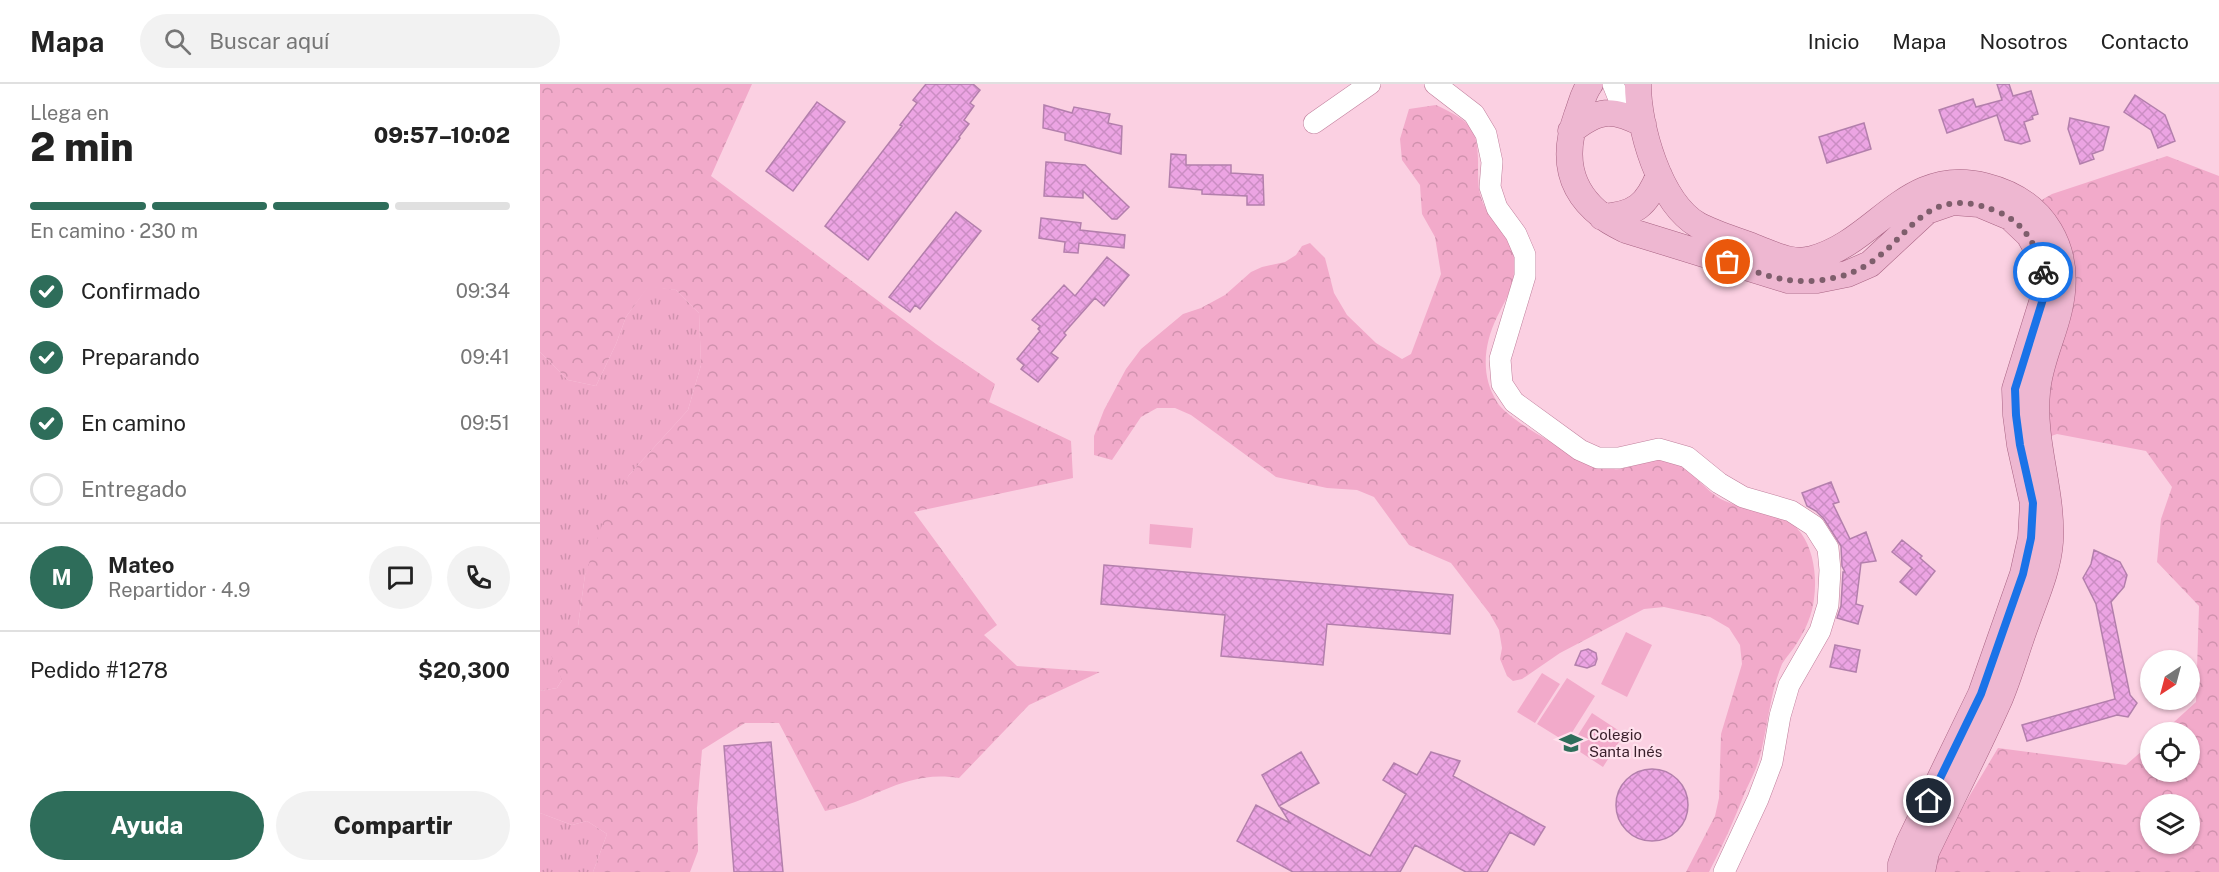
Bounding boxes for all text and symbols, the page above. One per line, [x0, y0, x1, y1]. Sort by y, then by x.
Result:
search box [140, 14, 560, 68]
text: Mapa [30, 25, 104, 58]
icon: search [161, 25, 194, 58]
text: Buscar aquí [209, 28, 329, 54]
text: Inicio [1808, 29, 1859, 54]
text: Mapa [1892, 29, 1946, 54]
text: Nosotros [1979, 29, 2068, 54]
text: Contacto [2101, 29, 2189, 54]
text: Llega en [30, 101, 109, 125]
text: 09:57–10:02 [374, 122, 510, 148]
text: 2 min [30, 124, 134, 170]
text: En camino · 230 m [30, 219, 198, 243]
pin [1702, 236, 1753, 287]
courier [2013, 242, 2073, 302]
icon: bag [1711, 245, 1744, 278]
icon: bike [2027, 256, 2060, 289]
icon: check [30, 275, 63, 308]
text: Confirmado [81, 278, 200, 304]
text: 09:34 [456, 279, 510, 303]
icon: check [30, 341, 63, 374]
text: Preparando [81, 344, 200, 370]
text: 09:41 [460, 345, 510, 369]
icon: check [30, 407, 63, 440]
text: En camino [81, 410, 186, 436]
text: 09:51 [460, 411, 510, 435]
text: Entregado [81, 476, 187, 502]
button: chat [369, 546, 432, 609]
button: phone [447, 546, 510, 609]
text: Mateo [108, 552, 174, 578]
text: M [51, 564, 72, 590]
text: Repartidor · 4.9 [108, 578, 250, 602]
north arrow [2140, 650, 2200, 710]
map controls [2140, 650, 2200, 854]
text: Pedido #1278 [30, 657, 168, 683]
text: $20,300 [418, 657, 510, 683]
button: locate [2140, 722, 2200, 782]
place label: Colegio Santa Inés [1589, 726, 1662, 760]
school or university icon: Colegio Santa Inés [1558, 730, 1584, 756]
pin [1903, 775, 1954, 826]
icon: home [1912, 784, 1945, 817]
button: Ayuda [30, 791, 264, 860]
button: Compartir [276, 791, 510, 860]
button: layers [2140, 794, 2200, 854]

